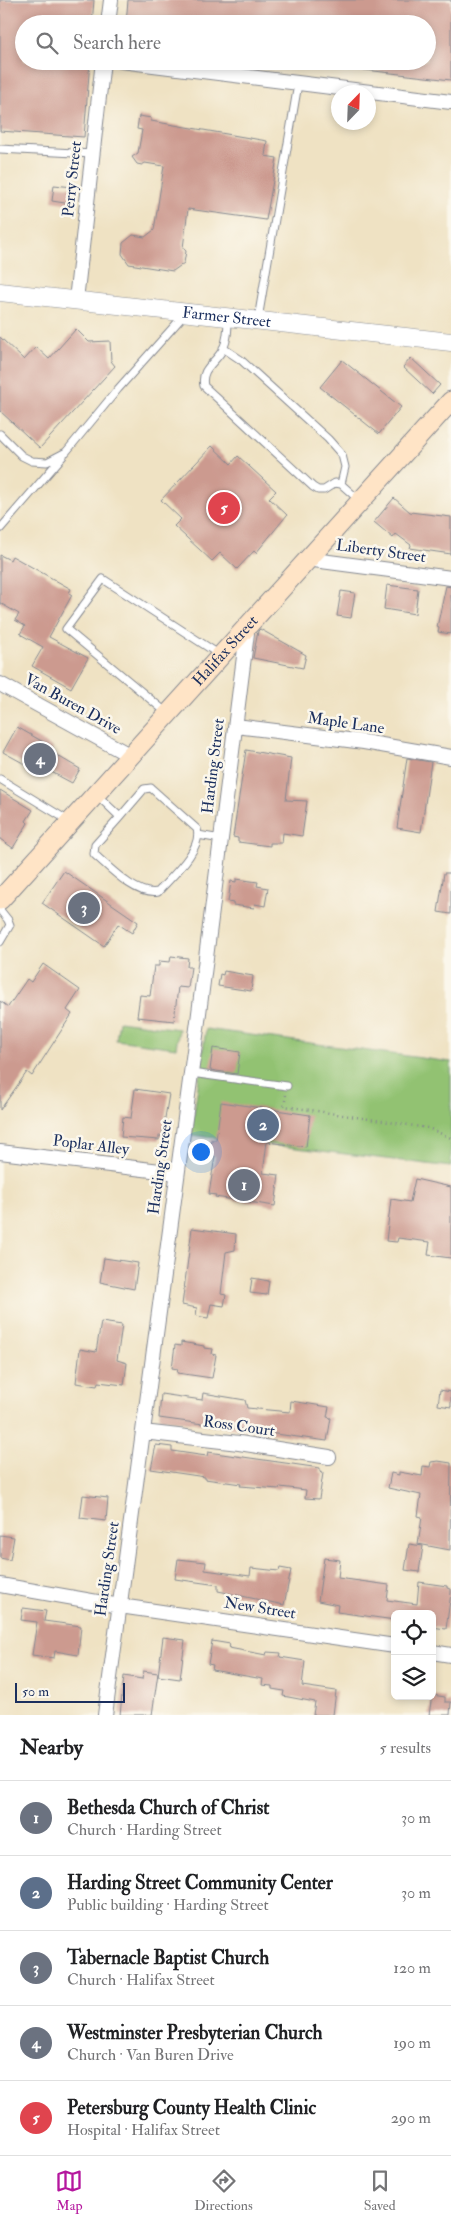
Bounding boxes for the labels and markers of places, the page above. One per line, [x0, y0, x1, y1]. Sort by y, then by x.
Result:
pin: 5 [208, 489, 240, 527]
pin: 4 [24, 740, 56, 778]
pin: 3 [68, 889, 100, 927]
pin: 2 [247, 1106, 279, 1144]
pin: 1 [228, 1166, 260, 1204]

